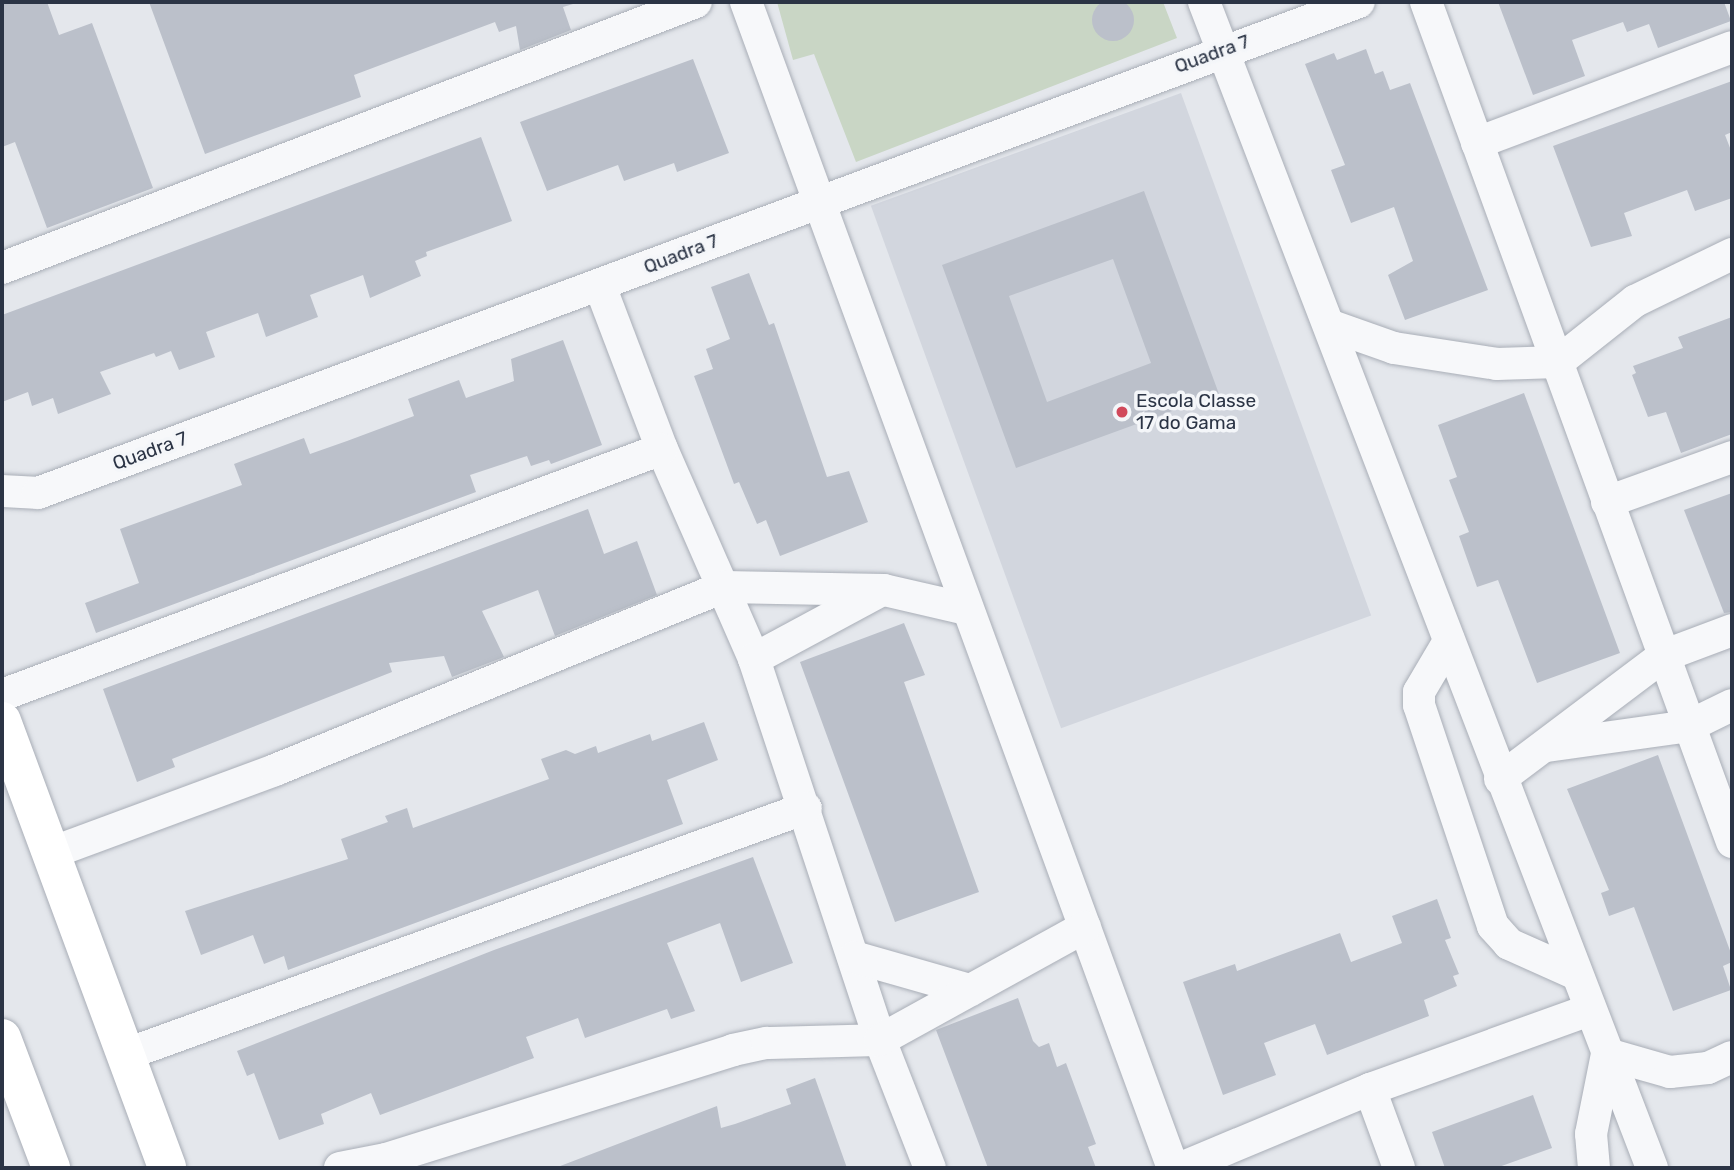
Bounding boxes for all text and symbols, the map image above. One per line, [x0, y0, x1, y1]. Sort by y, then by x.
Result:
street label: Quadra 7 [1171, 30, 1253, 78]
street label: Quadra 7 [640, 229, 722, 279]
place label: Escola Classe 17 do Gama [1136, 390, 1256, 434]
marker: Escola Classe 17 do Gama [1114, 404, 1130, 420]
street label: Quadra 7 [109, 427, 191, 475]

